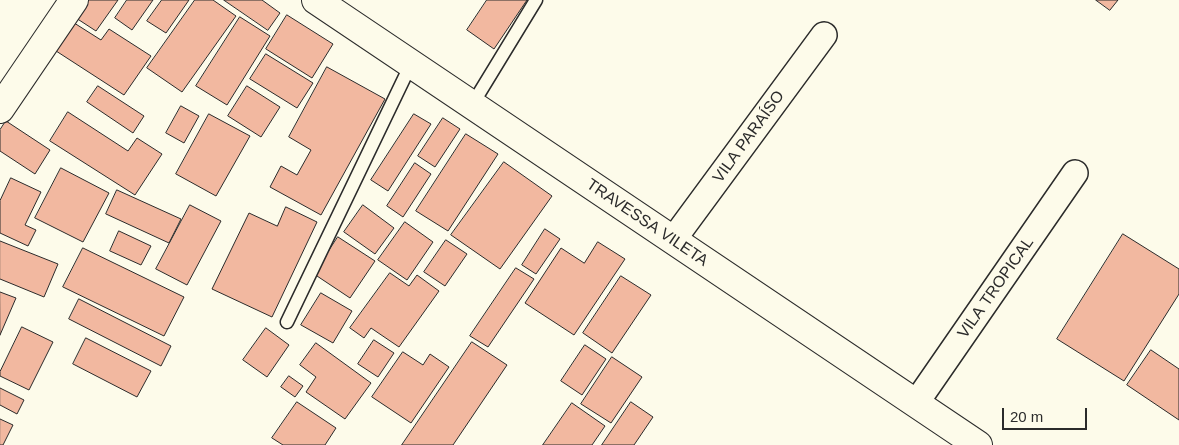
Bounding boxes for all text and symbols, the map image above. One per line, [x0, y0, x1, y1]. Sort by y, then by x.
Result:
street label: VILA PARAÍSO [709, 87, 789, 187]
street label: TRAVESSA VILETA [583, 175, 711, 271]
street label: VILA TROPICAL [954, 234, 1038, 342]
scale bar [1004, 398, 1089, 430]
text: 20 m [1010, 408, 1043, 425]

